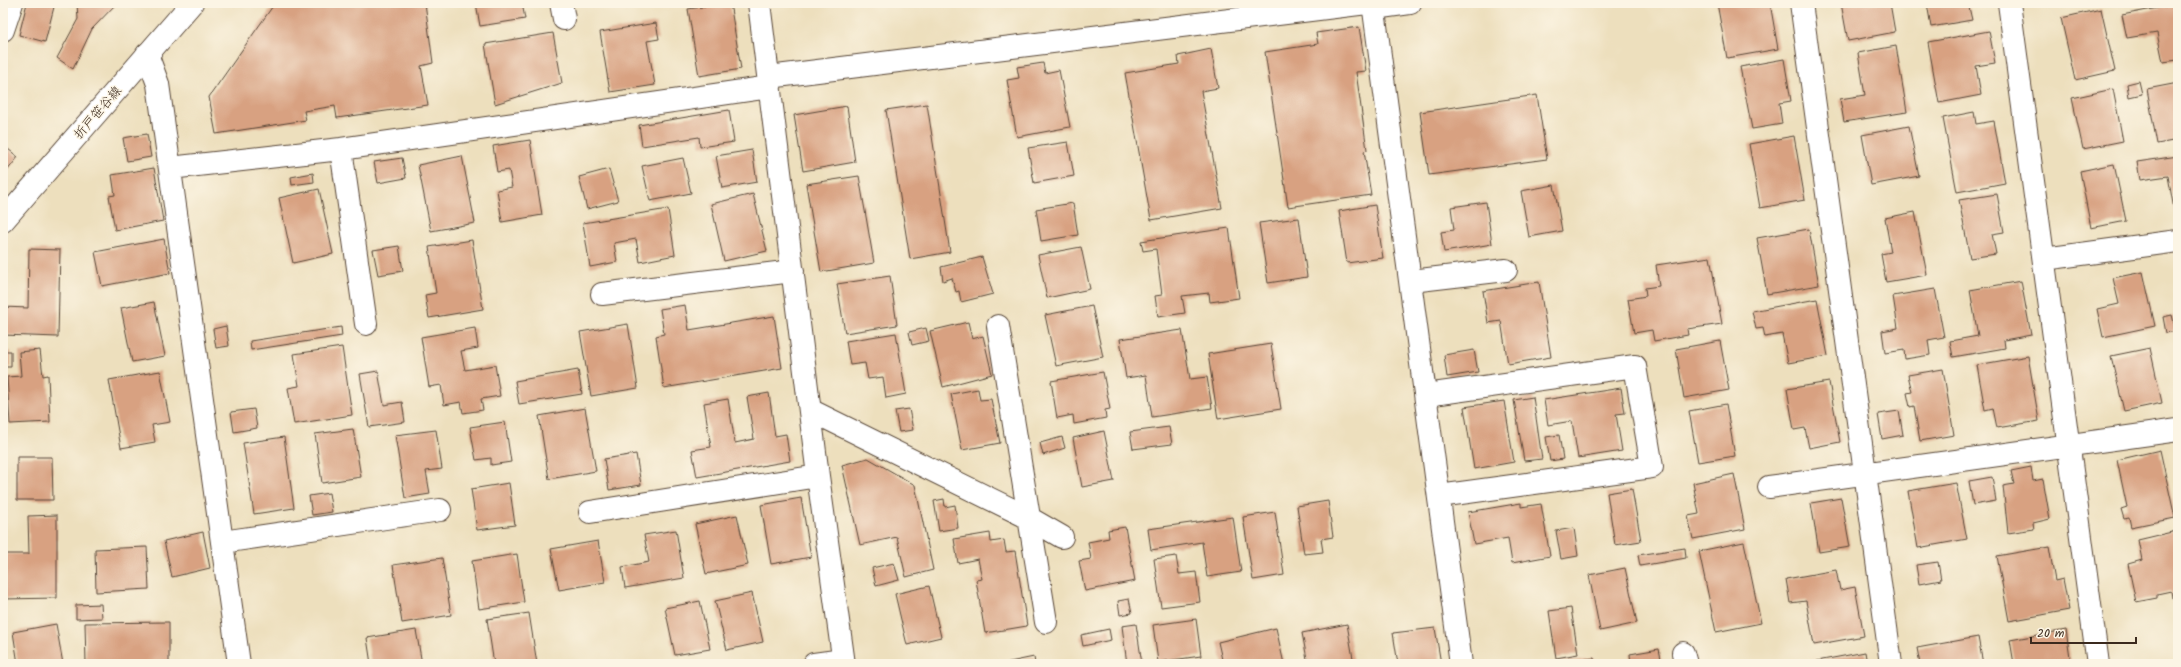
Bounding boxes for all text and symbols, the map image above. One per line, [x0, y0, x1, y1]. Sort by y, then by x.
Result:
street label: 折戸笹谷線 [69, 81, 128, 144]
scale bar [2031, 619, 2136, 645]
text: 20 m [2037, 624, 2065, 643]

